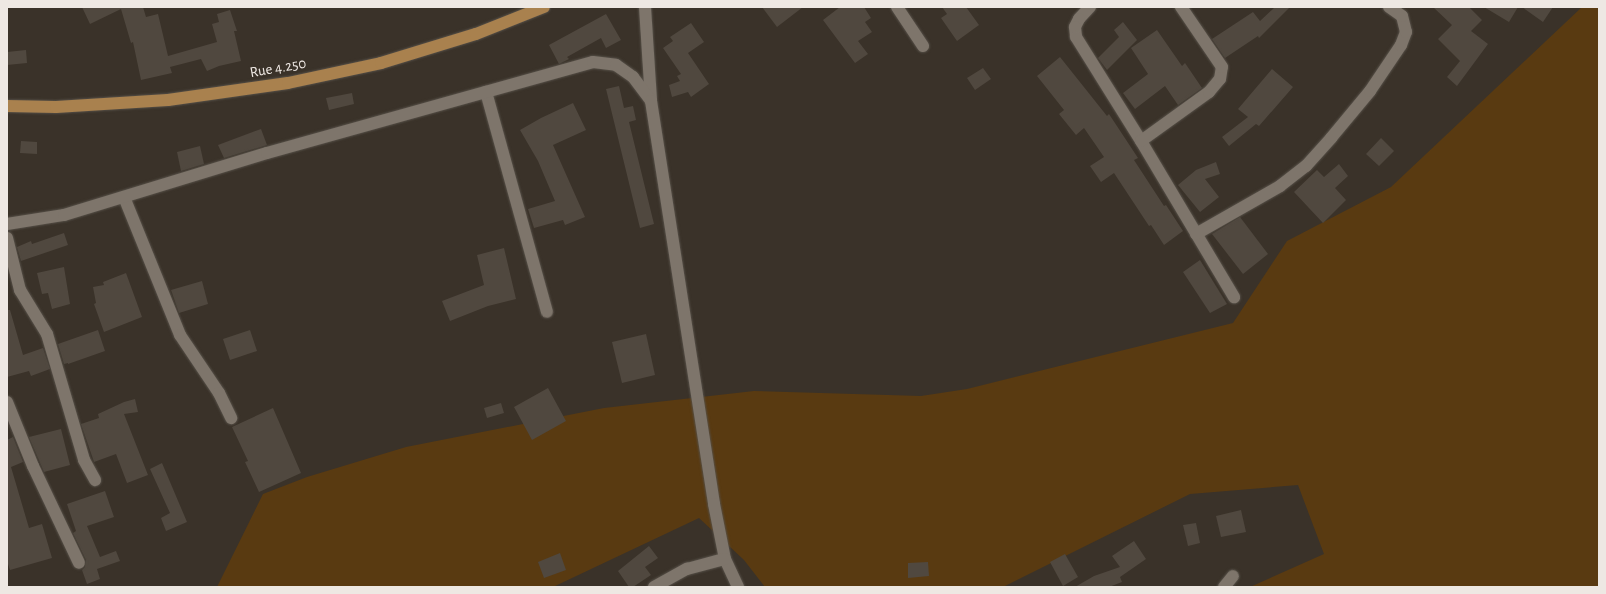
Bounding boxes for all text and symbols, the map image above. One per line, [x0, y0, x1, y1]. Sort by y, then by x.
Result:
street label: Rue 4.250 [249, 54, 307, 82]

